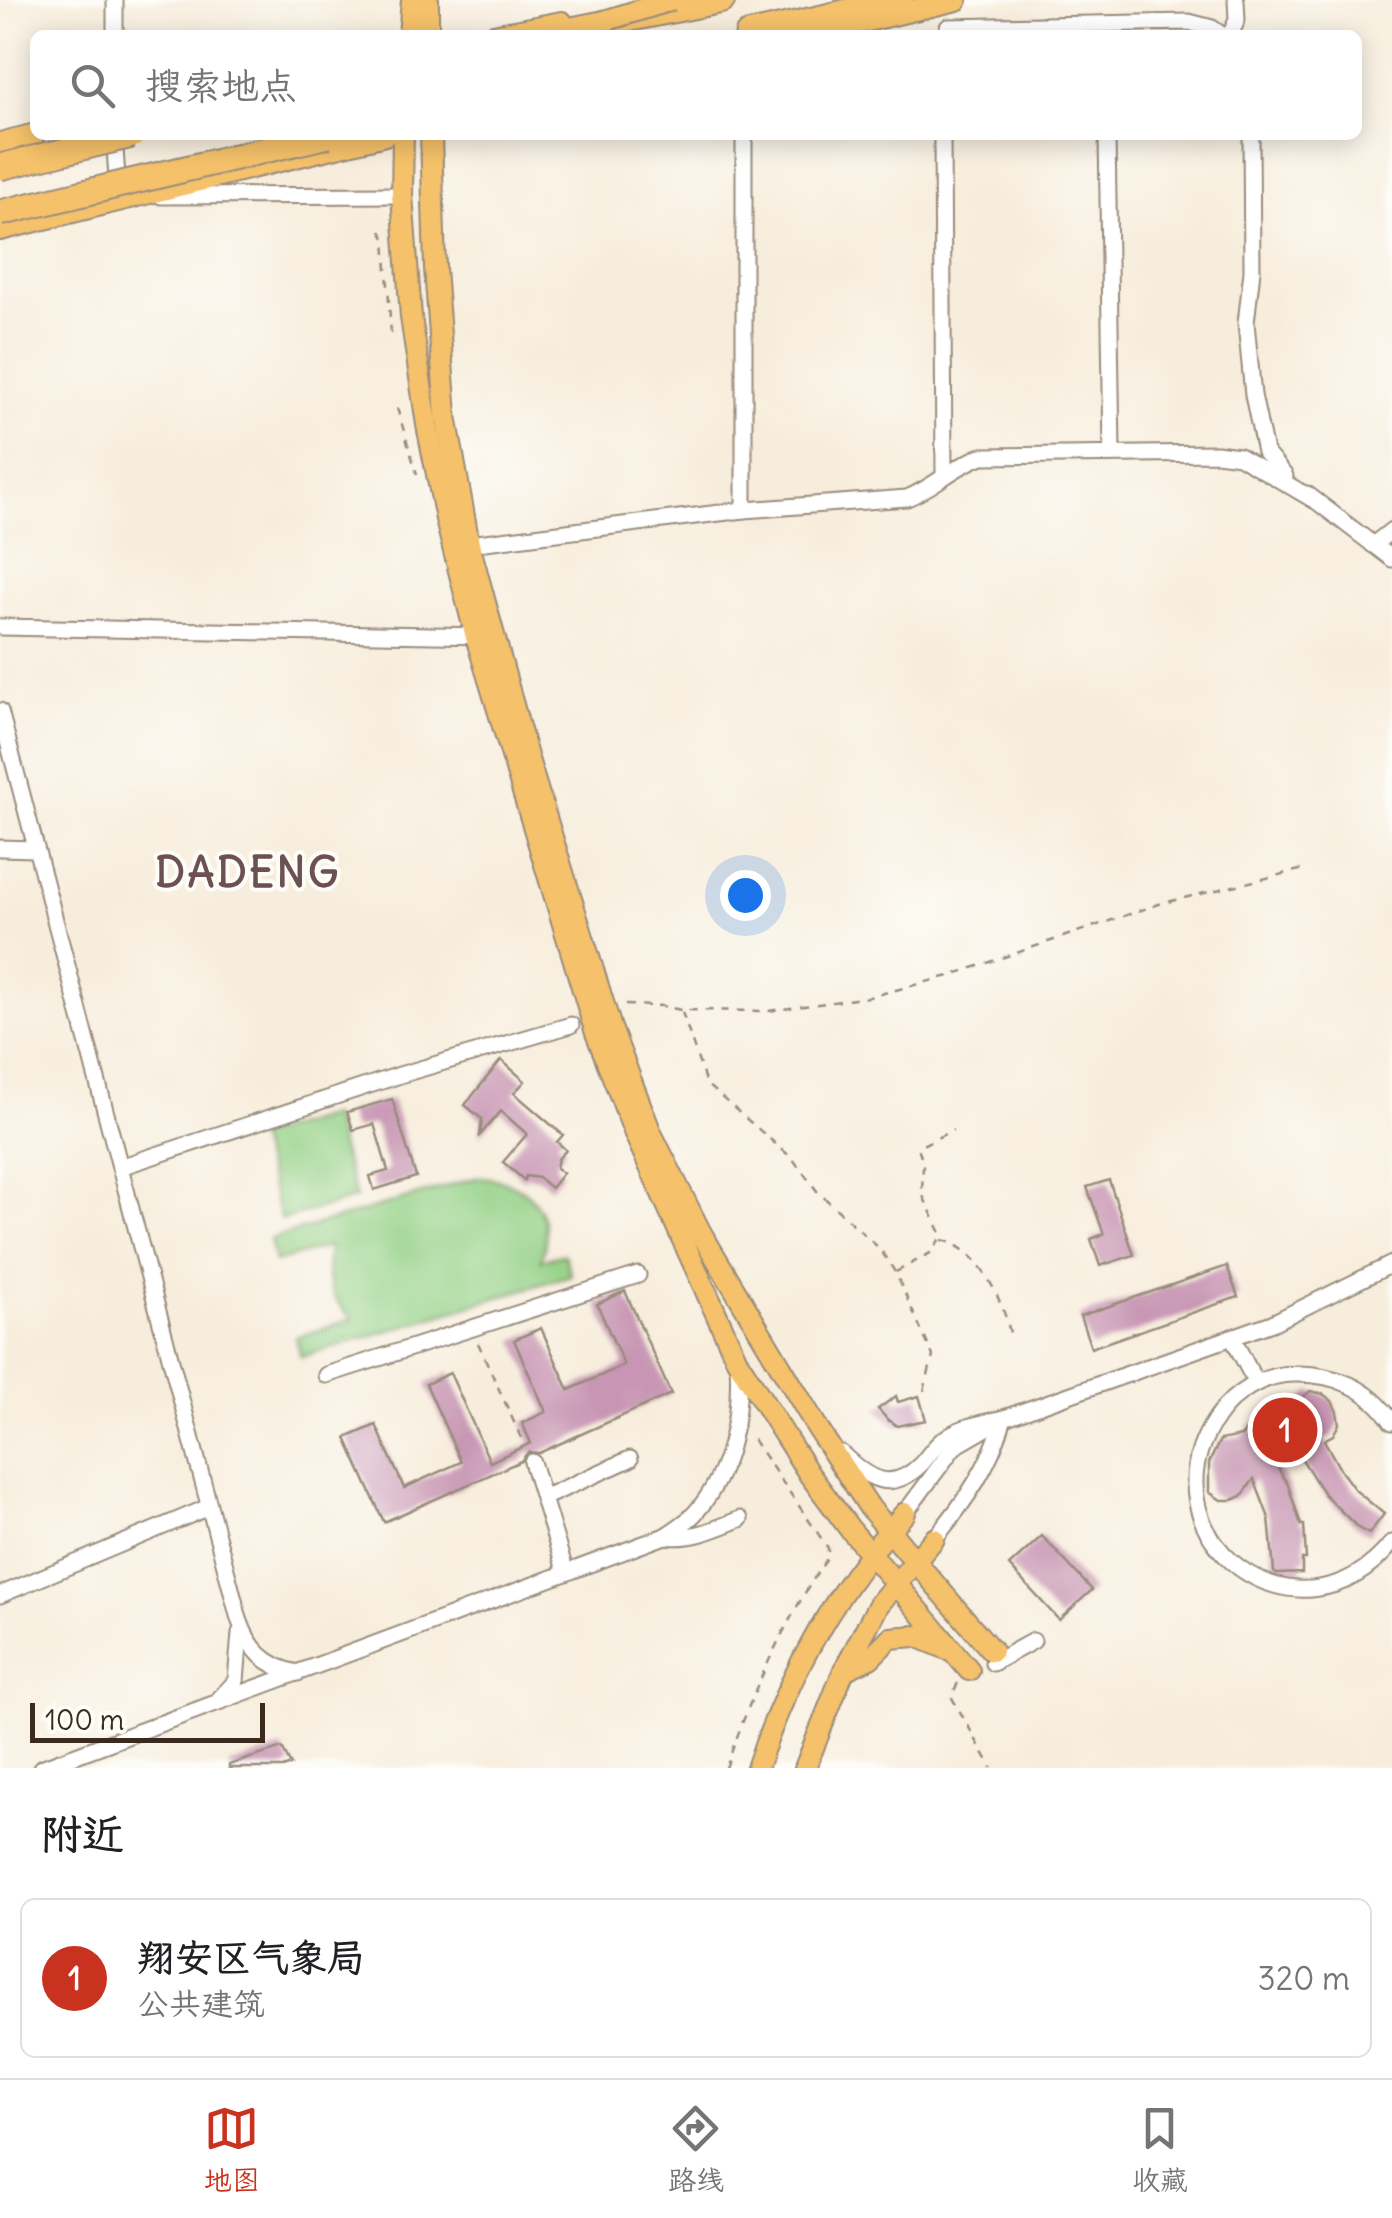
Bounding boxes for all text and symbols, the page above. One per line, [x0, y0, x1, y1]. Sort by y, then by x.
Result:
search box [30, 30, 1362, 140]
icon: search [65, 58, 120, 113]
text: 搜索地点 [145, 62, 297, 109]
district label: DADENG [155, 846, 341, 898]
your location [720, 870, 771, 921]
pin: 1 [1252, 1392, 1318, 1468]
scale bar [30, 1698, 265, 1742]
text: 100 m [45, 1702, 124, 1738]
text: 附近 [40, 1808, 124, 1860]
text: 翔安区气象局 [137, 1934, 365, 1981]
text: 1 [68, 1958, 81, 1999]
text: 320 m [1258, 1958, 1350, 1999]
text: 公共建筑 [137, 1983, 265, 2024]
tab: 地图 [204, 2101, 260, 2198]
tab: 路线 [668, 2101, 724, 2198]
tab: 收藏 [1132, 2101, 1188, 2198]

